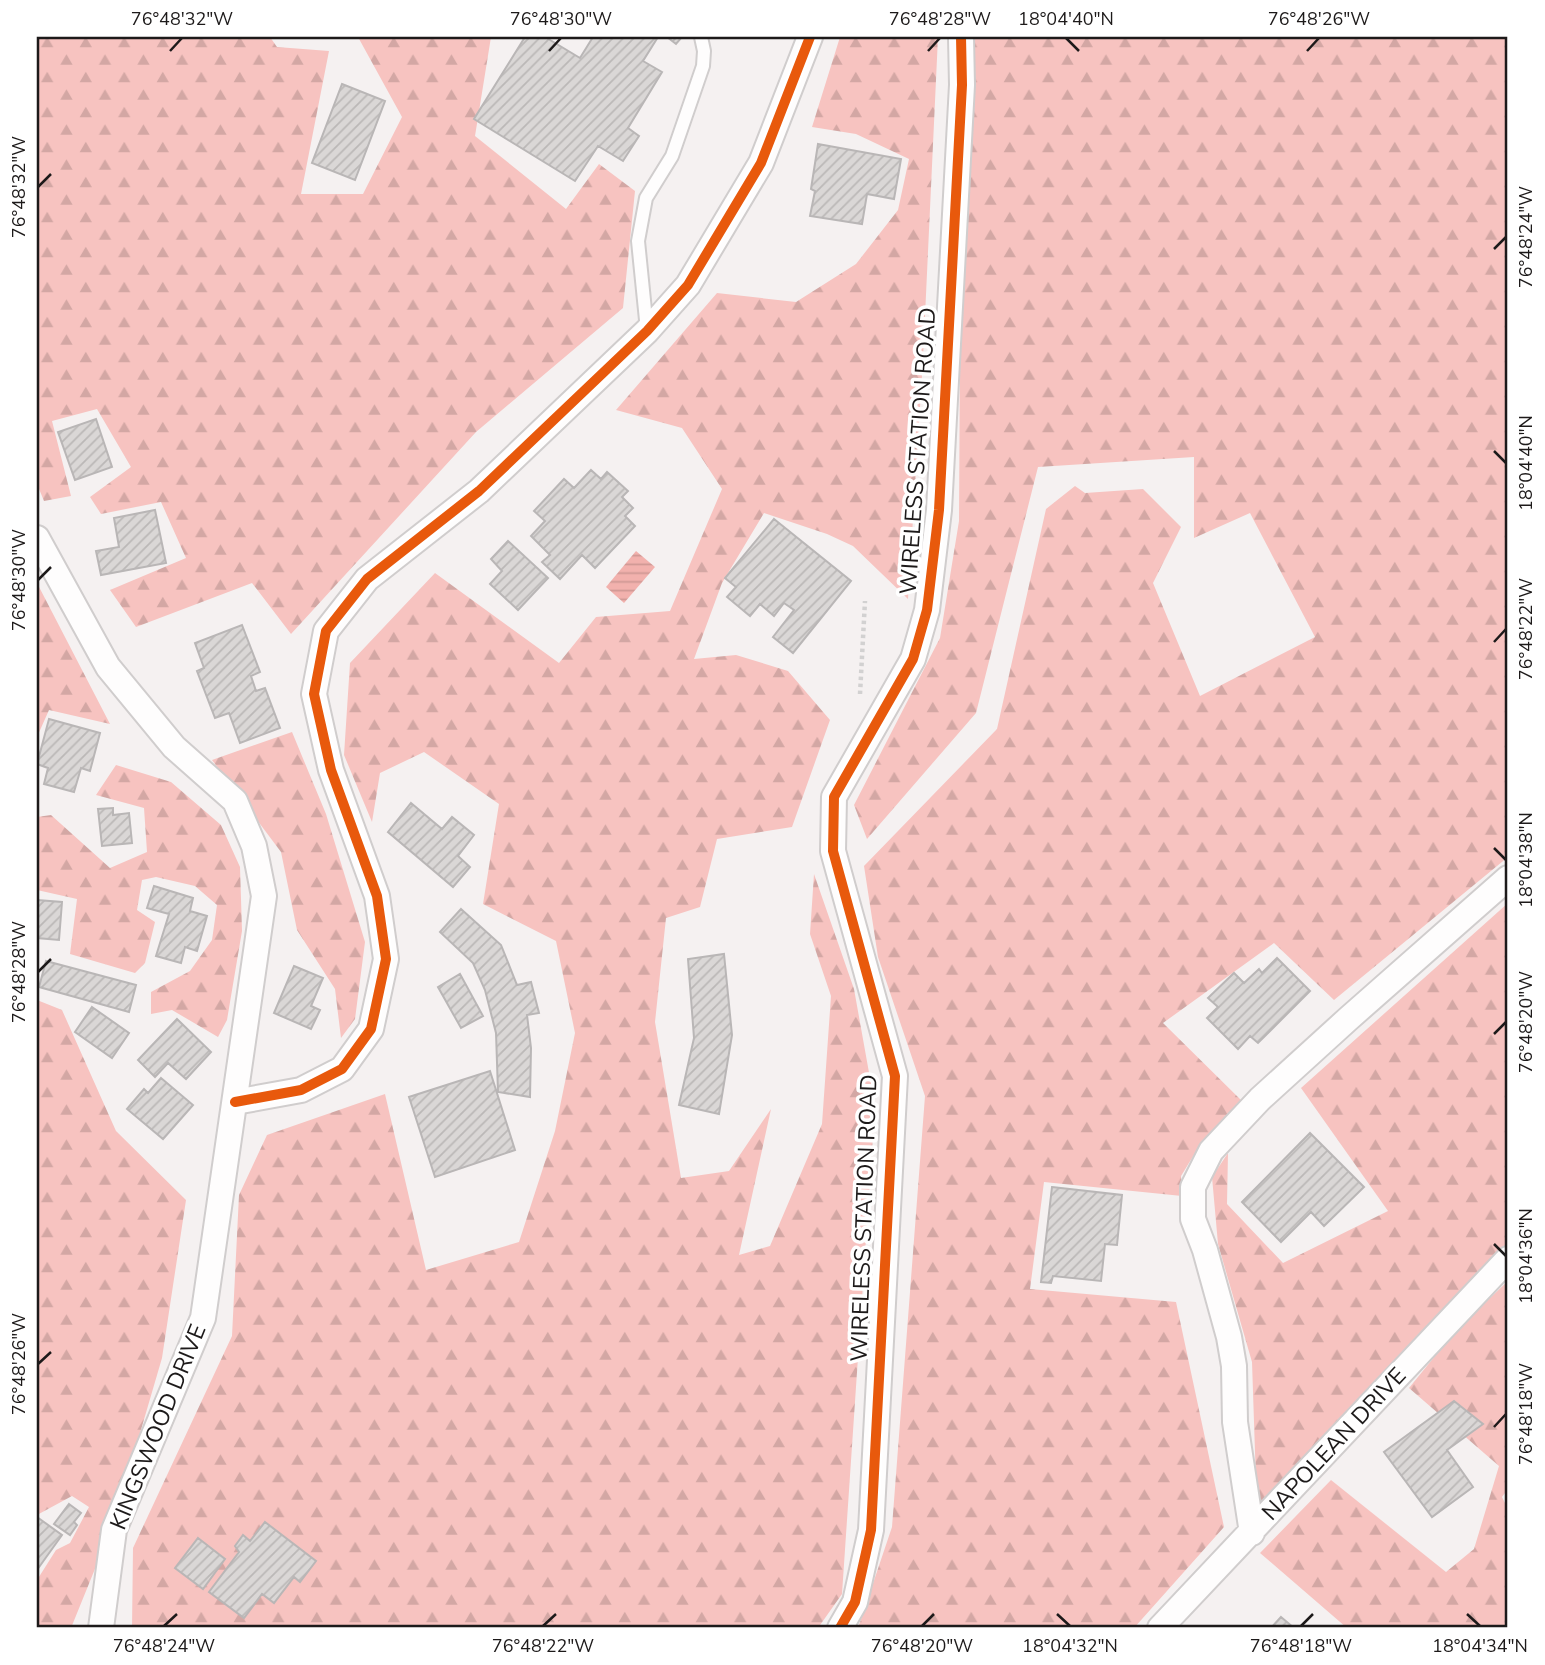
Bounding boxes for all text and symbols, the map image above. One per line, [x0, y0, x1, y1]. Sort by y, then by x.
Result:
text: 76°48'32"W [131, 7, 233, 31]
text: 76°48'30"W [510, 7, 612, 31]
text: 76°48'28"W [889, 7, 991, 31]
text: 18°04'40"N [1018, 7, 1114, 31]
text: 76°48'26"W [1268, 7, 1370, 31]
text: 76°48'32"W [7, 136, 31, 238]
text: 76°48'24"W [1514, 186, 1538, 288]
street label: WIRELESS STATION ROAD [893, 306, 943, 596]
text: 18°04'40"N [1514, 415, 1538, 511]
text: 76°48'30"W [7, 529, 31, 631]
text: 76°48'22"W [1514, 578, 1538, 680]
text: 18°04'38"N [1514, 812, 1538, 908]
text: 76°48'28"W [7, 921, 31, 1023]
text: 76°48'20"W [1514, 971, 1538, 1073]
street label: WIRELESS STATION ROAD [843, 1074, 885, 1362]
text: 18°04'36"N [1514, 1208, 1538, 1304]
text: 76°48'26"W [7, 1313, 31, 1415]
street label: KINGSWOOD DRIVE [103, 1320, 213, 1534]
street label: NAPOLEAN DRIVE [1255, 1361, 1413, 1527]
text: 76°48'18"W [1514, 1363, 1538, 1465]
text: 76°48'24"W [113, 1634, 215, 1658]
text: 76°48'22"W [492, 1634, 594, 1658]
text: 76°48'20"W [871, 1634, 973, 1658]
text: 18°04'32"N [1022, 1634, 1118, 1658]
text: 76°48'18"W [1250, 1634, 1352, 1658]
text: 18°04'34"N [1432, 1634, 1528, 1658]

